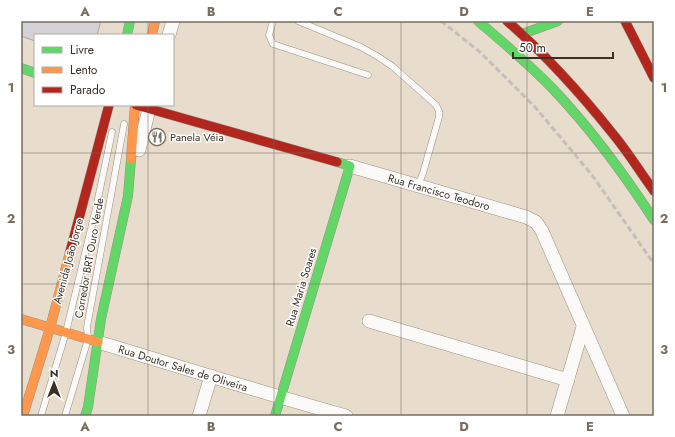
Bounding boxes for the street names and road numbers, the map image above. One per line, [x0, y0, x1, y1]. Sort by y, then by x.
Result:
street label: Rua Francisco Teodoro [386, 170, 492, 214]
street label: Corredor BRT Ouro Verde [71, 196, 108, 319]
street label: Avenida João Jorge [49, 216, 87, 306]
street label: Rua Maria Soares [282, 245, 321, 328]
street label: Rua Doutor Sales de Oliveira [116, 341, 250, 395]

